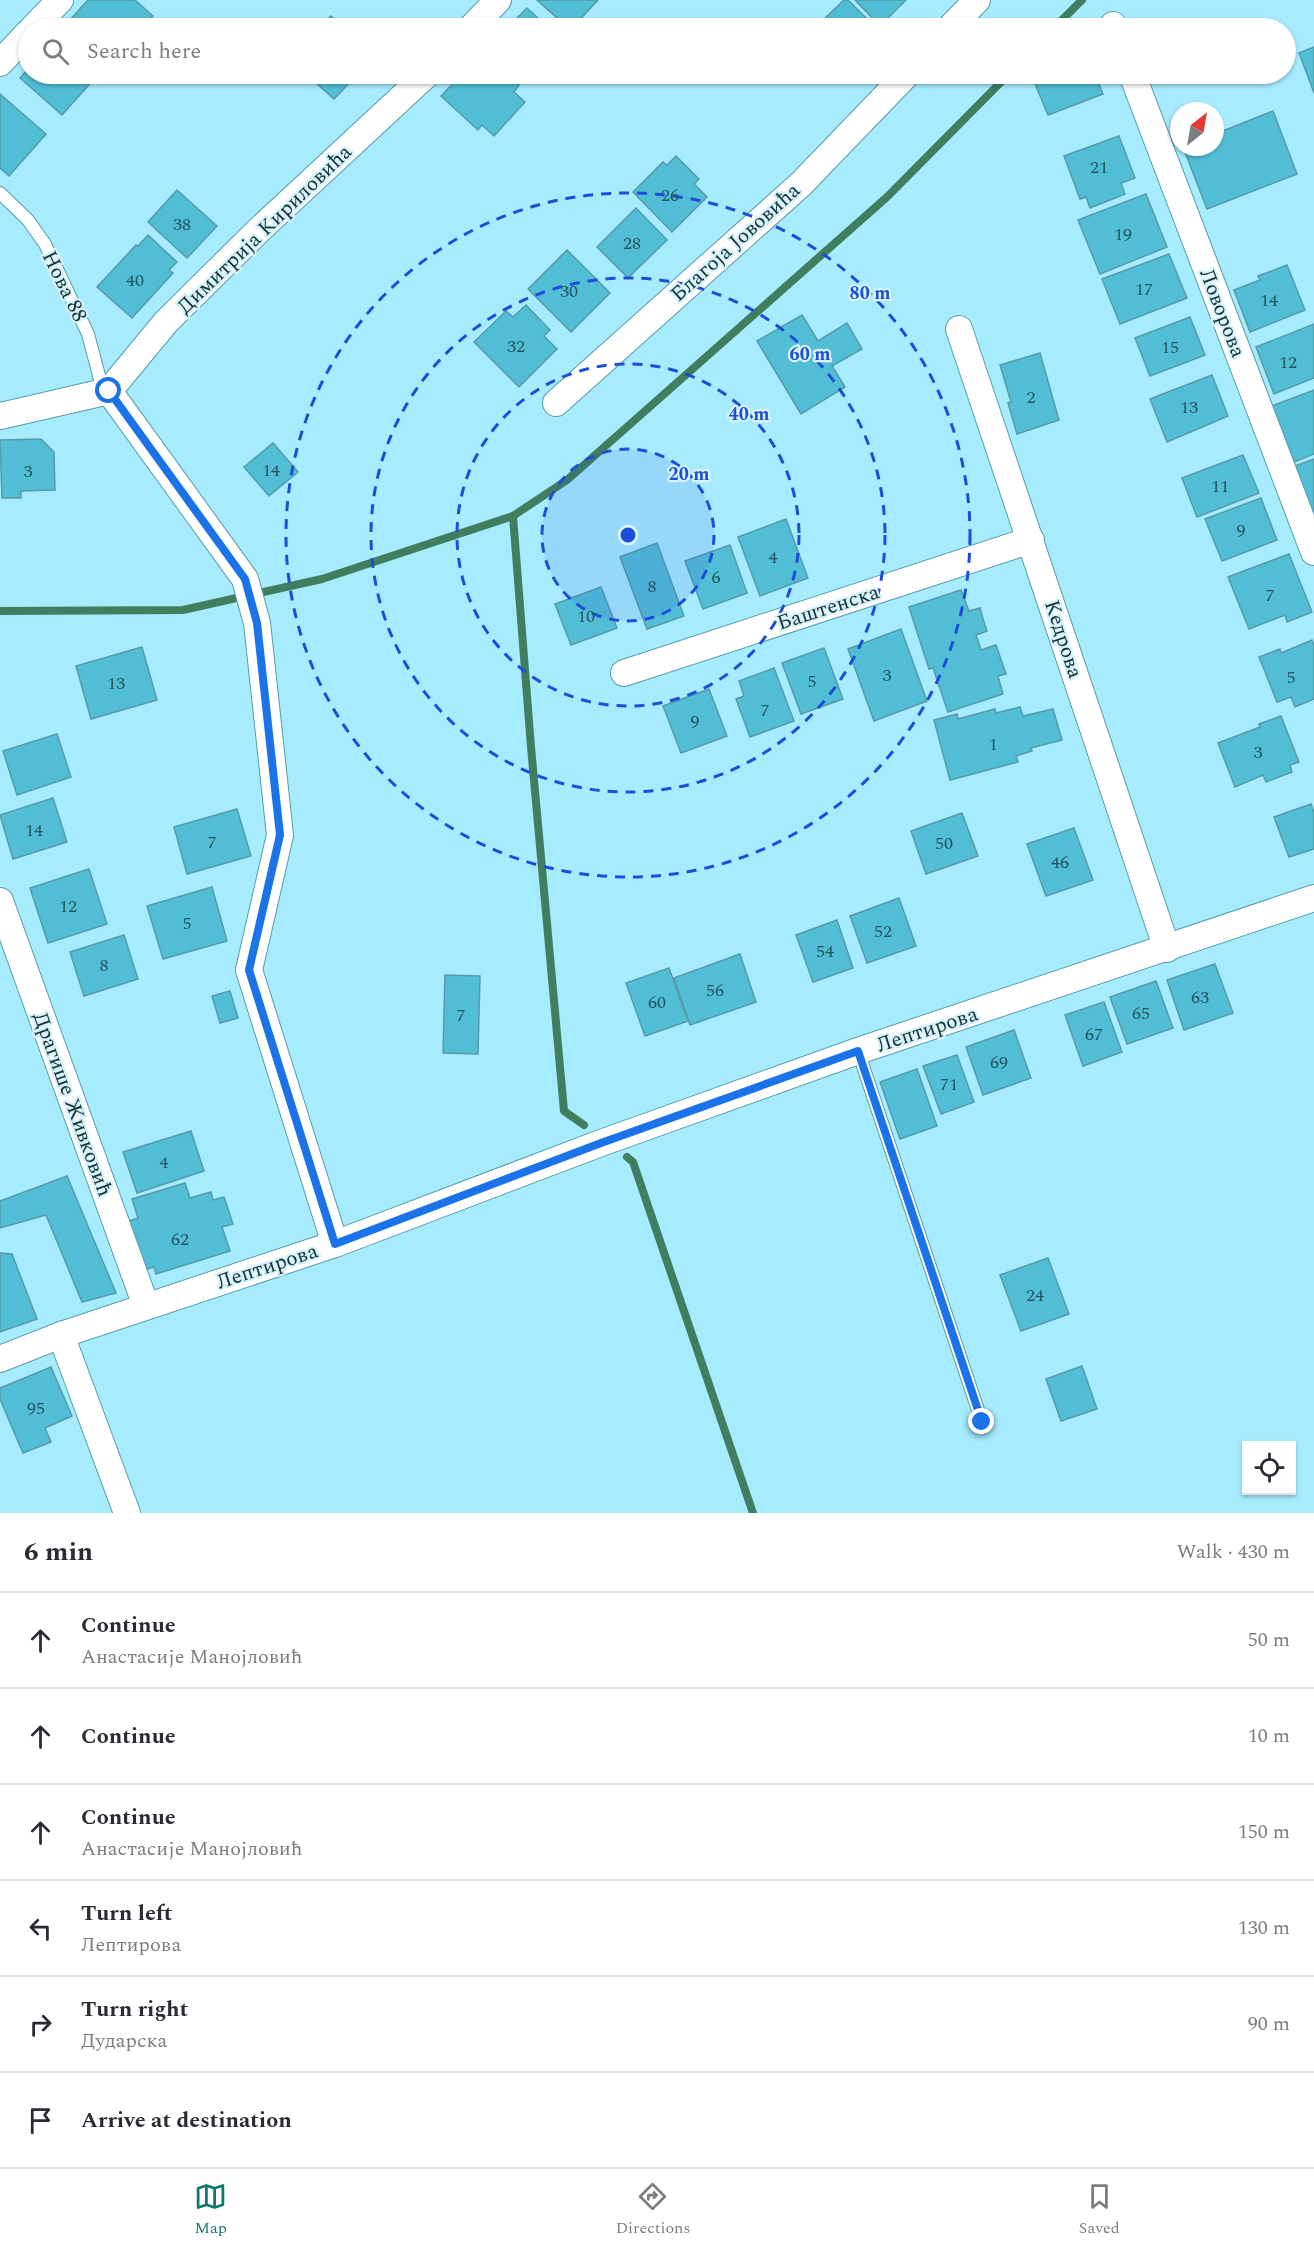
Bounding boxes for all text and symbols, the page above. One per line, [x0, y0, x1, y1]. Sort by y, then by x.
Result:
search box [18, 18, 1296, 84]
icon: search [39, 35, 72, 68]
text: Search here [87, 35, 201, 68]
north arrow [1170, 102, 1224, 156]
street label: Димитрија Кириловића [170, 137, 360, 322]
house number: 21 [1090, 154, 1108, 181]
street label: Благоја Јововића [664, 175, 808, 310]
house number: 26 [661, 182, 679, 209]
house number: 38 [173, 211, 191, 238]
house number: 19 [1114, 221, 1132, 248]
house number: 28 [623, 230, 641, 257]
street label: Нова 88 [33, 245, 95, 328]
street label: Ловорова [1190, 264, 1254, 363]
house number: 40 [126, 267, 144, 294]
house number: 17 [1135, 276, 1153, 303]
house number: 30 [560, 278, 578, 305]
text: 80 m [850, 280, 890, 307]
house number: 14 [1260, 287, 1278, 314]
house number: 32 [507, 333, 525, 360]
house number: 15 [1161, 334, 1179, 361]
text: 60 m [790, 341, 830, 368]
house number: 12 [1279, 349, 1297, 376]
route start [95, 377, 121, 403]
house number: 2 [1027, 384, 1036, 411]
house number: 13 [1180, 394, 1198, 421]
text: 40 m [729, 401, 769, 428]
house number: 14 [262, 457, 280, 484]
house number: 3 [24, 458, 33, 485]
text: 20 m [669, 461, 709, 488]
house number: 11 [1211, 473, 1229, 500]
house number: 9 [1237, 517, 1246, 544]
centre of rings [618, 525, 638, 545]
house number: 4 [769, 544, 778, 571]
house number: 6 [712, 564, 721, 591]
house number: 8 [648, 573, 657, 600]
street label: Баштенска [773, 576, 884, 640]
house number: 7 [1266, 582, 1275, 609]
street label: Кедрова [1035, 596, 1091, 683]
house number: 10 [577, 603, 595, 630]
house number: 3 [883, 662, 892, 689]
house number: 5 [1287, 664, 1296, 691]
house number: 5 [808, 668, 817, 695]
house number: 13 [107, 670, 125, 697]
house number: 7 [761, 697, 770, 724]
house number: 9 [691, 708, 700, 735]
house number: 1 [989, 731, 998, 758]
house number: 3 [1254, 739, 1263, 766]
house number: 14 [25, 817, 43, 844]
house number: 7 [208, 829, 217, 856]
house number: 50 [935, 830, 953, 857]
house number: 46 [1051, 849, 1069, 876]
house number: 12 [59, 893, 77, 920]
house number: 5 [183, 910, 192, 937]
house number: 52 [874, 918, 892, 945]
house number: 54 [816, 938, 834, 965]
house number: 8 [100, 952, 109, 979]
house number: 56 [706, 977, 724, 1004]
house number: 63 [1191, 984, 1209, 1011]
house number: 60 [648, 989, 666, 1016]
street label: Лептирова [872, 998, 983, 1061]
house number: 65 [1132, 1000, 1150, 1027]
house number: 7 [457, 1002, 466, 1029]
street label: Драгише Живковић [24, 1008, 120, 1201]
house number: 67 [1085, 1021, 1103, 1048]
house number: 69 [990, 1049, 1008, 1076]
house number: 71 [940, 1071, 958, 1098]
house number: 4 [160, 1149, 169, 1176]
house number: 62 [171, 1226, 189, 1253]
street label: Лептирова [212, 1235, 323, 1298]
house number: 24 [1026, 1282, 1044, 1309]
house number: 95 [27, 1395, 45, 1422]
route end [968, 1408, 994, 1434]
map controls [1242, 1441, 1296, 1495]
button: locate [1242, 1441, 1296, 1495]
text: 6 min [24, 1532, 93, 1572]
text: Walk · 430 m [1177, 1537, 1290, 1567]
text: Continue [81, 1609, 176, 1642]
icon: ahead [24, 1624, 57, 1657]
text: 50 m [1248, 1625, 1290, 1655]
text: Анастасије Манојловић [81, 1642, 302, 1672]
icon: ahead [24, 1720, 57, 1753]
text: Continue [81, 1720, 176, 1753]
text: 10 m [1248, 1721, 1290, 1751]
text: Continue [81, 1801, 176, 1834]
icon: ahead [24, 1816, 57, 1849]
text: 150 m [1238, 1817, 1290, 1847]
text: Анастасије Манојловић [81, 1834, 302, 1864]
text: Turn left [81, 1897, 173, 1930]
icon: left [24, 1912, 57, 1945]
text: 130 m [1238, 1913, 1290, 1943]
text: Лептирова [81, 1930, 181, 1960]
text: Turn right [81, 1993, 188, 2026]
icon: right [24, 2008, 57, 2041]
text: 90 m [1248, 2009, 1290, 2039]
text: Дударска [81, 2026, 167, 2056]
icon: arrive [24, 2104, 57, 2137]
text: Arrive at destination [81, 2104, 292, 2137]
tab: Map [194, 2180, 227, 2240]
tab: Directions [616, 2180, 690, 2240]
tab: Saved [1079, 2180, 1120, 2240]

